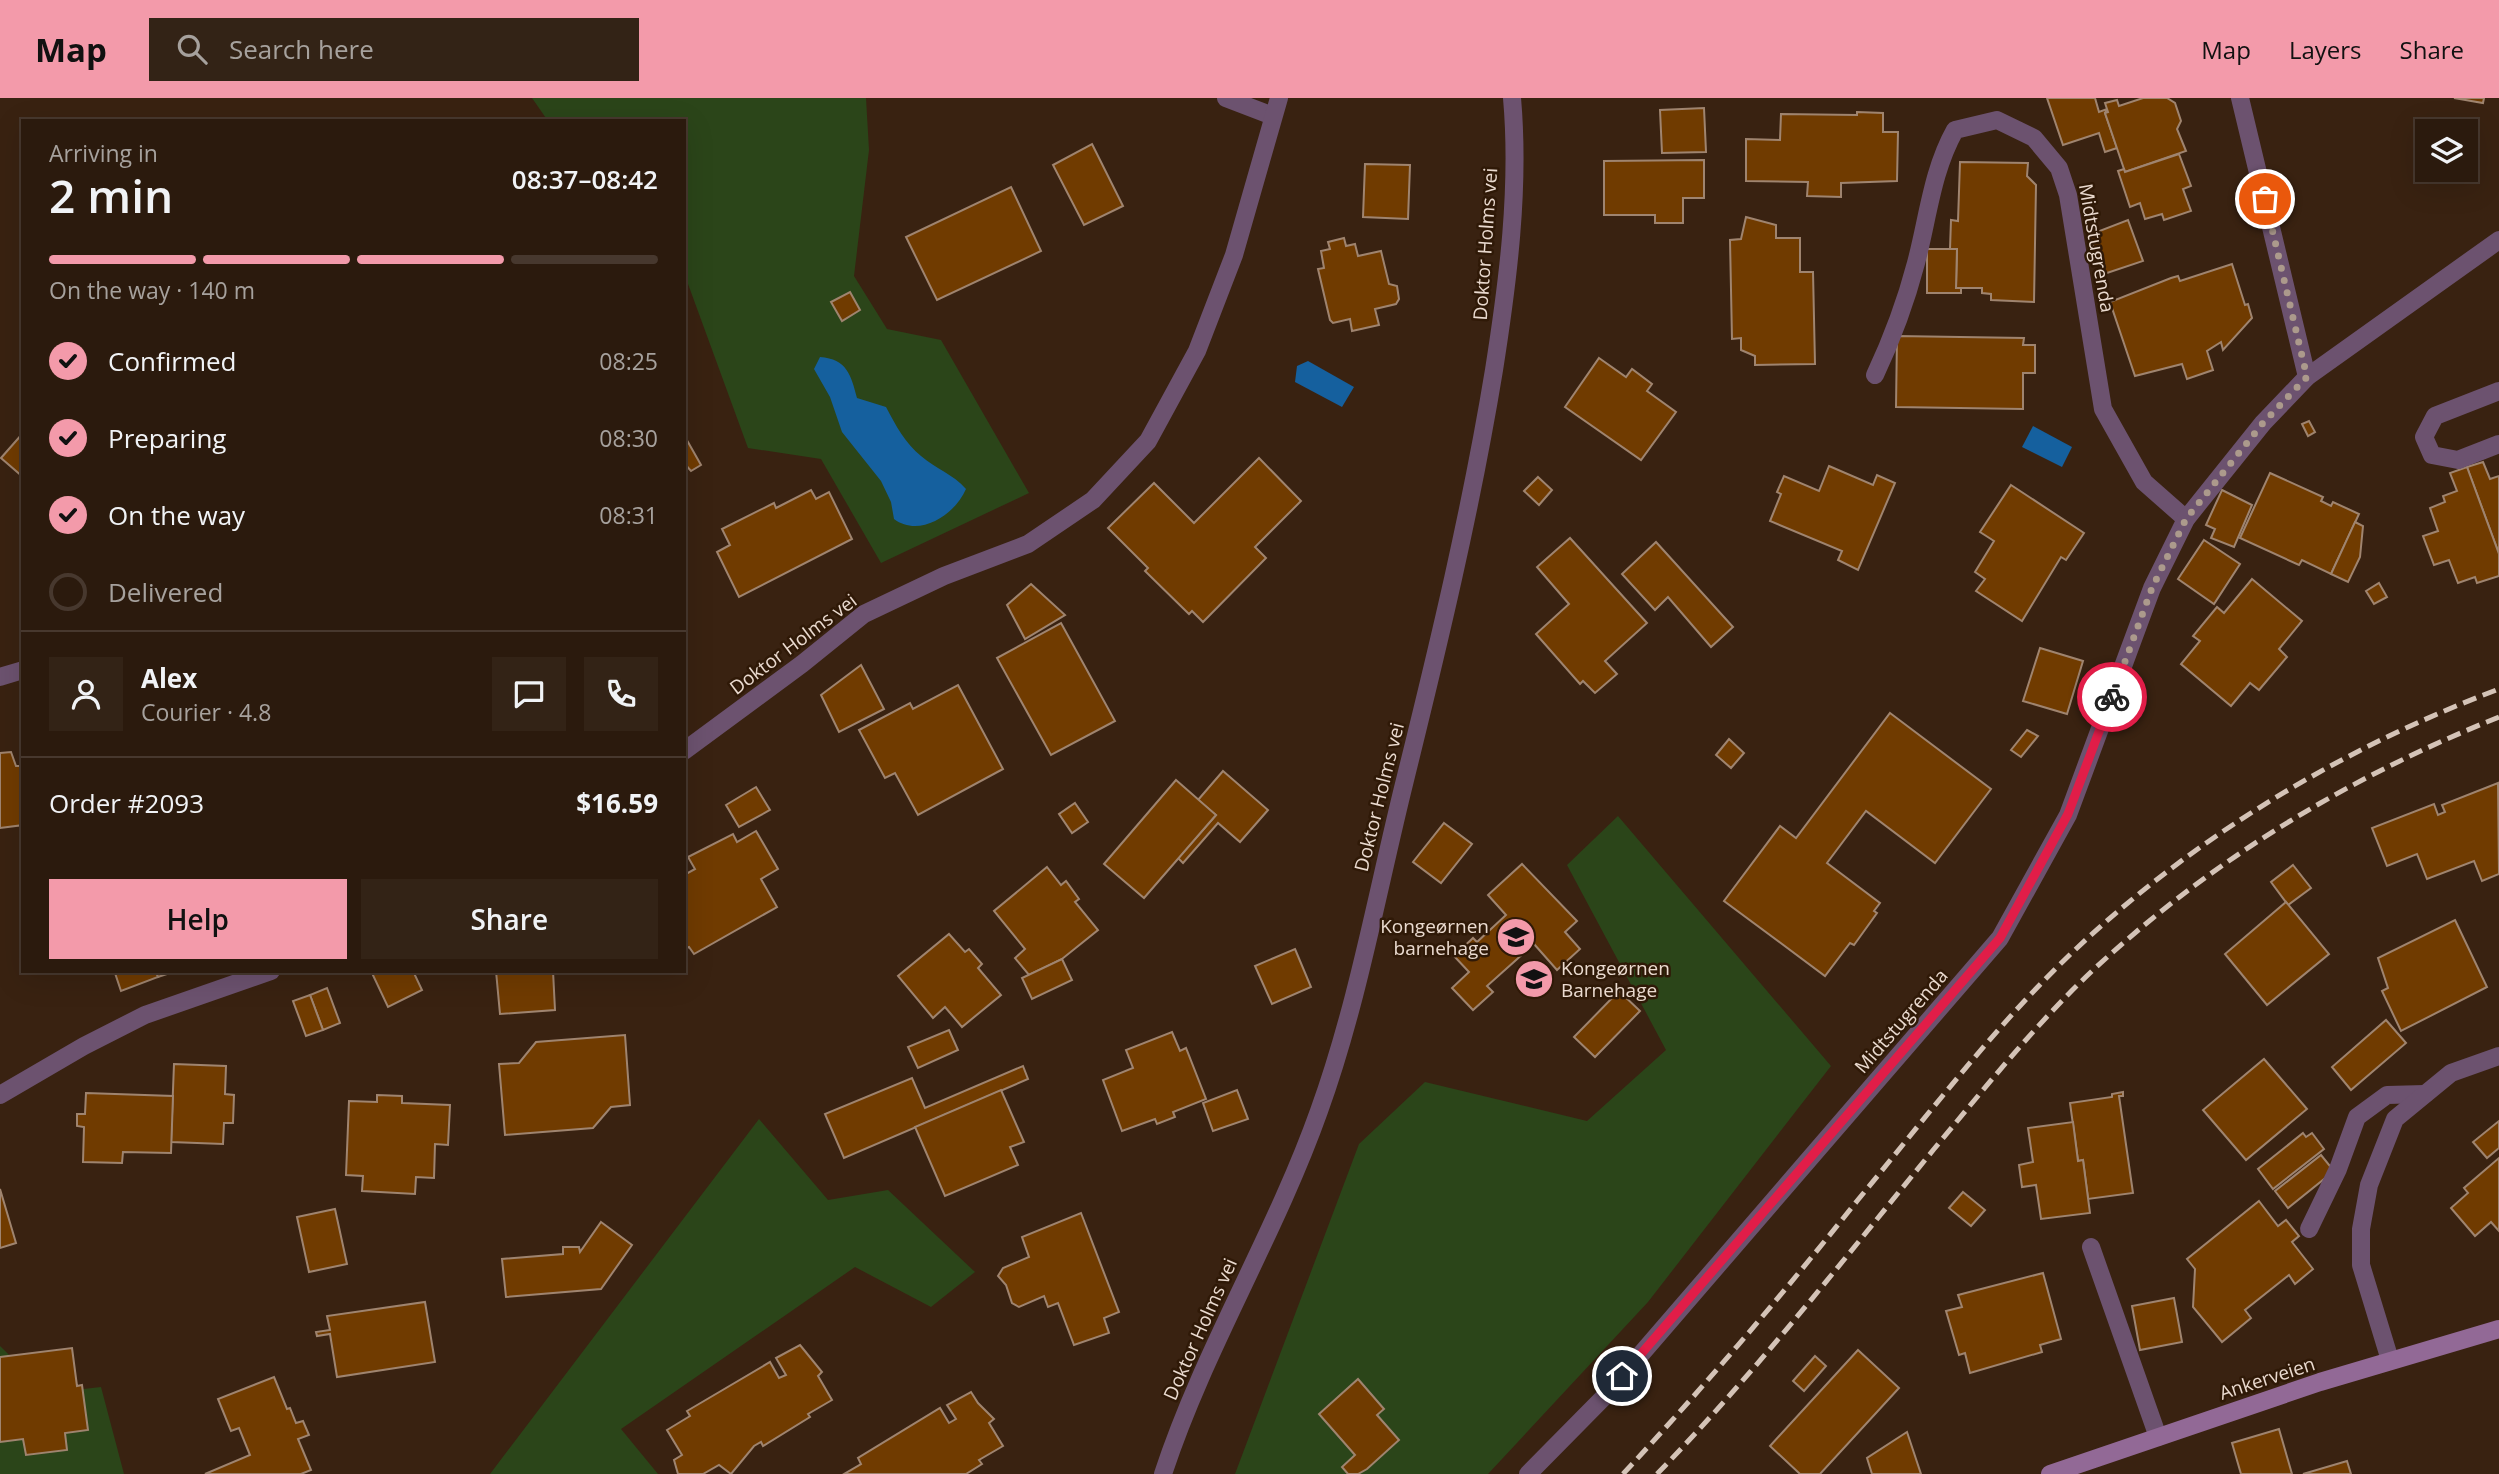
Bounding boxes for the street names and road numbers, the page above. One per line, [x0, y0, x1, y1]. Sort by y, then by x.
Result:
street label: Doktor Holms vei [1467, 167, 1503, 321]
street label: Midtstugrenda [2073, 182, 2121, 314]
street label: Doktor Holms vei [724, 588, 862, 700]
street label: Doktor Holms vei [1348, 720, 1410, 874]
street label: Midtstugrenda [1848, 963, 1954, 1079]
street label: Doktor Holms vei [1157, 1254, 1243, 1404]
street label: Ankerveien [2216, 1350, 2318, 1406]

